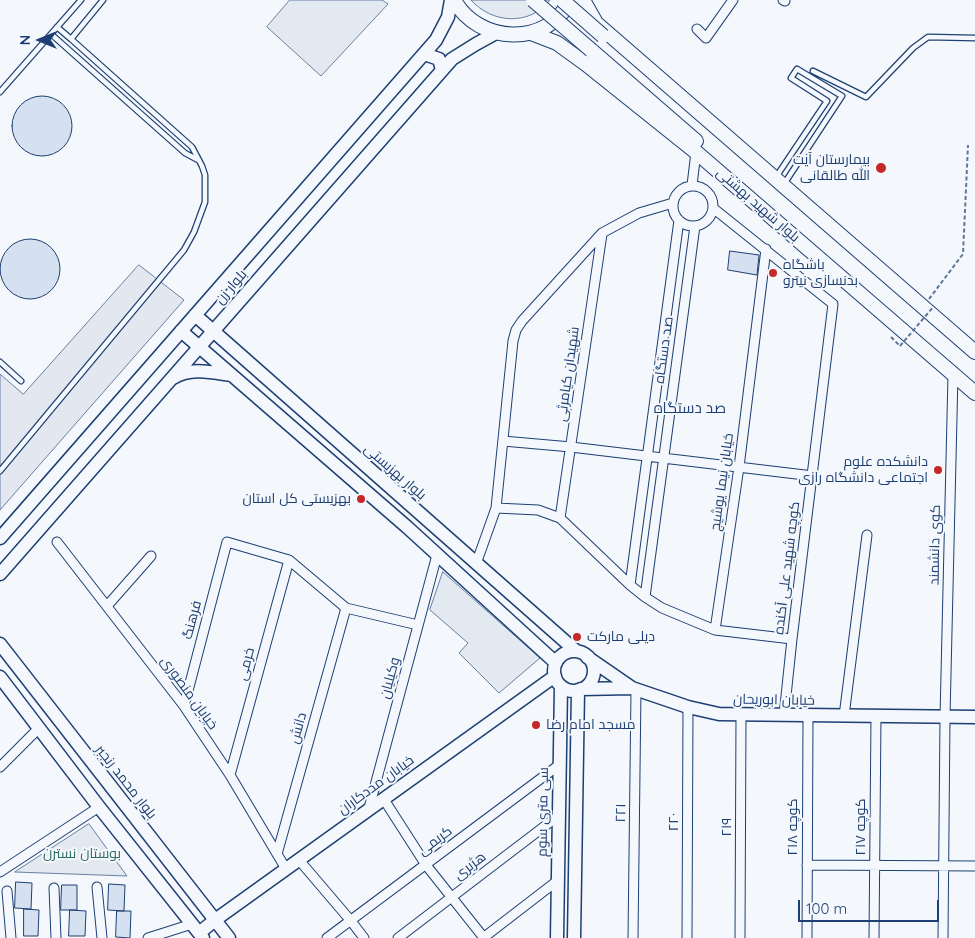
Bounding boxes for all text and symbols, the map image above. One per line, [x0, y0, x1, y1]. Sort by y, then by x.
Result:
north arrow [15, 15, 65, 65]
text: N [16, 35, 34, 45]
place label: بیمارستان آیت الله طالقانی [793, 152, 870, 184]
marker: بیمارستان آیت الله طالقانی [874, 161, 888, 175]
street label: بلوار شهید بهشتی [713, 164, 803, 246]
place label: باشگاه بدنسازی نیترو [783, 257, 858, 290]
street label: بلوار زن [211, 266, 251, 308]
marker: باشگاه بدنسازی نیترو [767, 267, 779, 279]
street label: صد دستگاه [651, 315, 677, 385]
street label: شهیدان کیامرثی [553, 325, 583, 423]
district label: صد دستگاه [654, 399, 726, 417]
street label: خیابان نیما یوشیج [707, 432, 737, 532]
street label: بلوار بهزیستی [360, 440, 430, 504]
place label: دانشکده علوم اجتماعی دانشگاه رازی [798, 454, 928, 487]
marker: دانشکده علوم اجتماعی دانشگاه رازی [932, 464, 944, 476]
place label: بهزیستی کل استان [242, 491, 351, 507]
marker: بهزیستی کل استان [355, 493, 367, 505]
street label: کوچه شهید علی آکنده [771, 501, 803, 635]
street label: کوی دانشمند [926, 505, 944, 585]
street label: فرهنگ [179, 599, 205, 641]
place label: دیلی مارکت [587, 629, 655, 645]
marker: دیلی مارکت [571, 631, 583, 643]
street label: خرمی [234, 646, 258, 682]
street label: خیابان منصوری [157, 653, 221, 733]
street label: وکیلیان [376, 655, 404, 701]
street label: خیابان ابوریحان [733, 691, 815, 709]
street label: دانش [286, 710, 310, 746]
place label: مسجد امام رضا [546, 717, 636, 733]
marker: مسجد امام رضا [530, 719, 542, 731]
street label: بلوار محمد رنجبر [92, 741, 160, 823]
street label: خیابان مددکاران [335, 752, 417, 818]
street label: سی متری سوم [534, 767, 552, 857]
street label: کوچه ۲۱۸ [785, 799, 801, 855]
street label: کوچه ۲۱۷ [853, 799, 869, 855]
street label: ۲۲۱ [612, 803, 630, 823]
street label: ۲۲۰ [666, 813, 682, 831]
street label: ۲۱۹ [719, 818, 735, 836]
street label: کریمی [415, 823, 455, 859]
park label: بوستان نسترن [43, 846, 121, 862]
street label: هژبری [451, 849, 489, 883]
scale bar [800, 890, 941, 922]
text: 100 m [806, 899, 847, 918]

